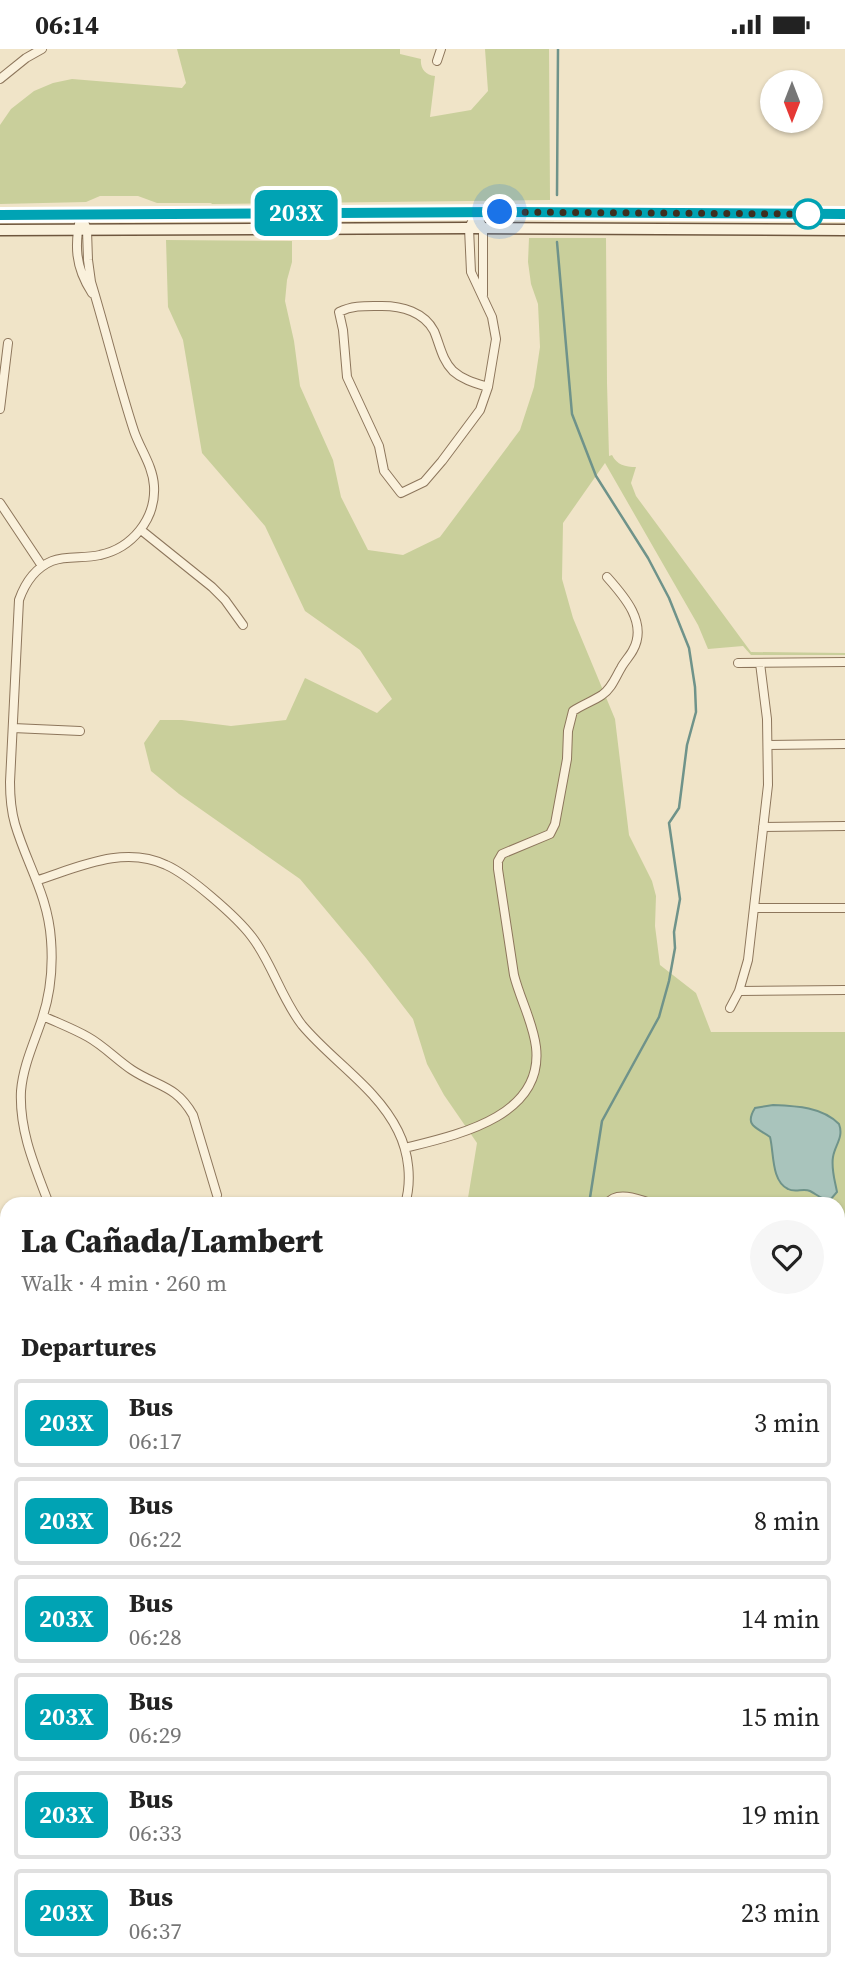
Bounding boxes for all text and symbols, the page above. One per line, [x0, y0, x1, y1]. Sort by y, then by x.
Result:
text: 06:14 [35, 7, 99, 43]
north arrow [760, 70, 822, 133]
map controls [760, 70, 823, 133]
line badge: 203X [247, 190, 345, 236]
your location [482, 194, 517, 229]
text: 203X [269, 196, 323, 229]
unlabelled marker [793, 199, 823, 229]
text: La Cañada/Lambert [21, 1218, 323, 1263]
button: heart [750, 1220, 824, 1294]
text: Walk · 4 min · 260 m [21, 1267, 227, 1299]
text: Departures [21, 1329, 156, 1365]
text: Bus [129, 1389, 173, 1425]
text: 3 min [754, 1405, 820, 1441]
text: 203X [39, 1406, 94, 1439]
text: 06:17 [129, 1425, 182, 1457]
text: Bus [129, 1487, 173, 1523]
text: 8 min [754, 1503, 820, 1539]
text: 203X [39, 1504, 94, 1537]
text: 06:22 [129, 1523, 182, 1555]
text: Bus [129, 1585, 173, 1621]
text: 14 min [741, 1601, 820, 1637]
text: 203X [39, 1602, 94, 1635]
text: 06:28 [129, 1621, 182, 1653]
text: Bus [129, 1683, 173, 1719]
text: 15 min [741, 1699, 820, 1735]
text: 203X [39, 1700, 94, 1733]
text: 06:29 [129, 1719, 182, 1751]
text: Bus [129, 1781, 173, 1817]
text: 19 min [741, 1797, 820, 1833]
text: 203X [39, 1798, 94, 1831]
text: 06:33 [129, 1817, 182, 1849]
text: Bus [129, 1879, 173, 1915]
text: 23 min [741, 1895, 820, 1931]
text: 203X [39, 1896, 94, 1929]
text: 06:37 [129, 1915, 182, 1947]

